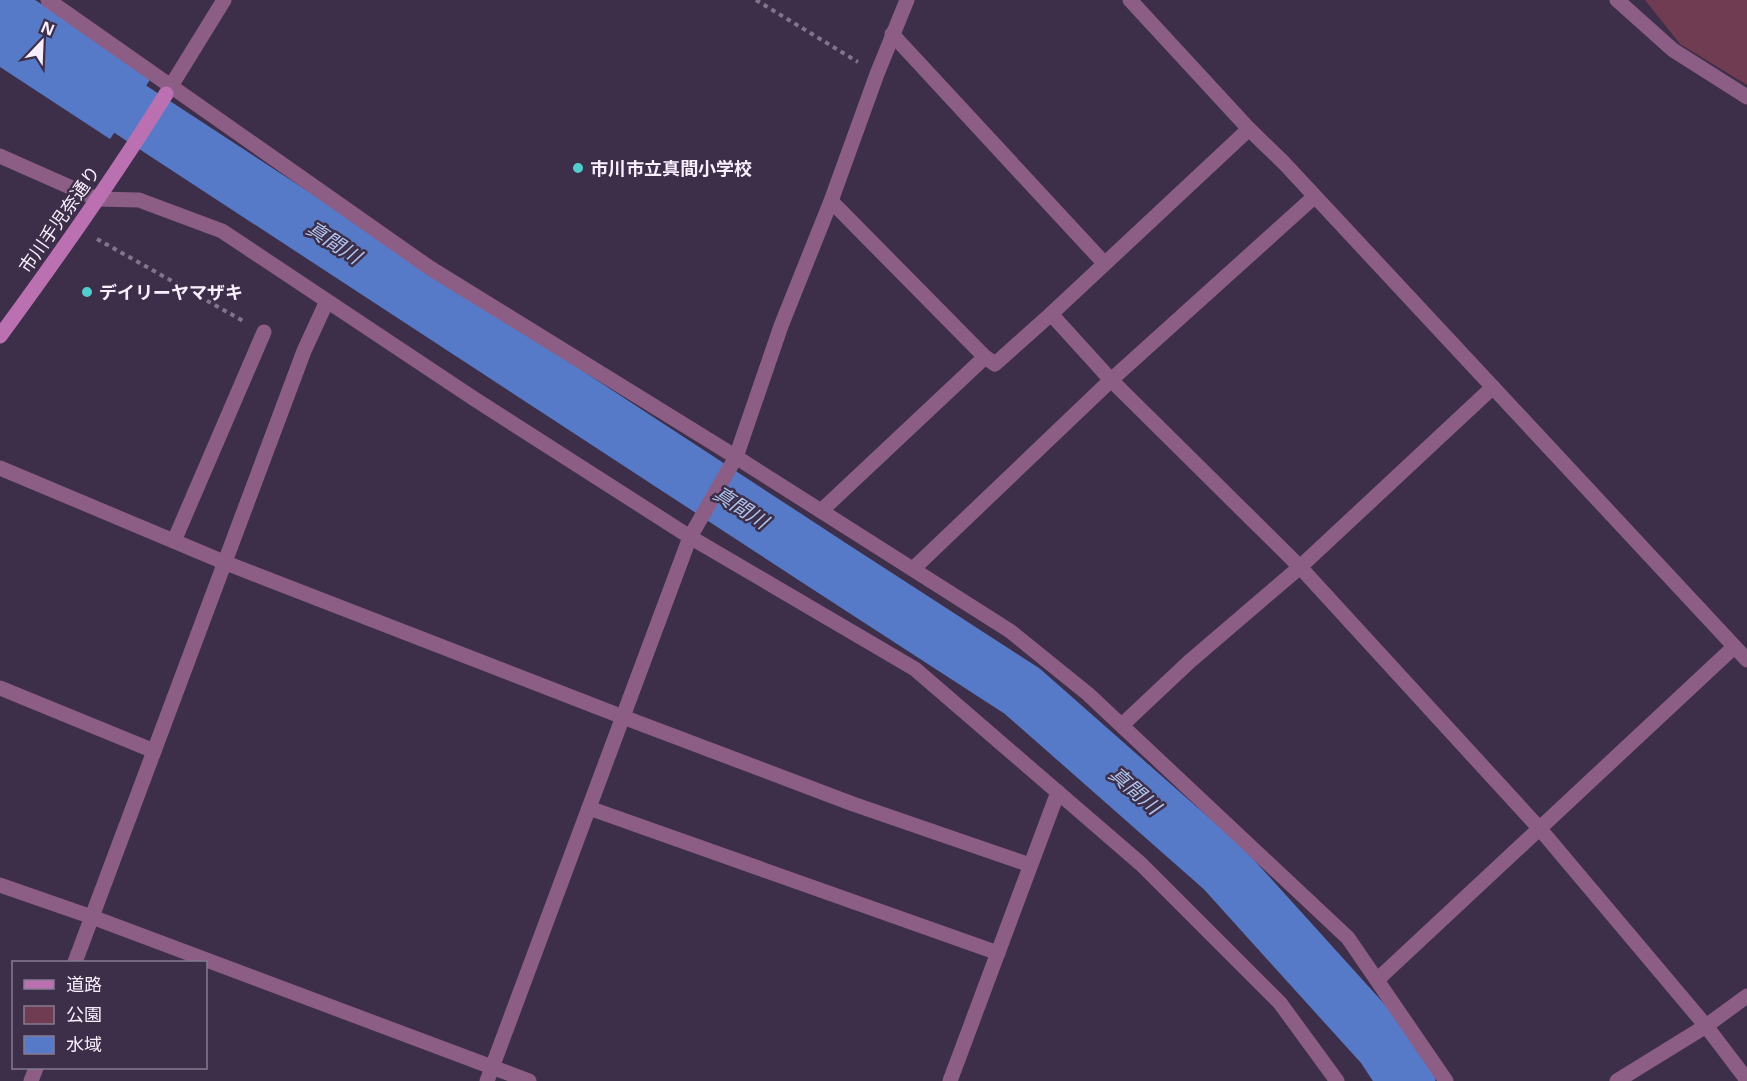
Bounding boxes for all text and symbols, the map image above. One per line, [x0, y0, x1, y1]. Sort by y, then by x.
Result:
north arrow [12, 12, 72, 72]
text: N [38, 16, 58, 41]
place label: 市川市立真間小学校 [590, 156, 752, 180]
street label: 市川手児奈通り [13, 161, 105, 277]
marker: 市川市立真間小学校 [571, 161, 585, 175]
water label: 真間川 [301, 214, 368, 271]
place label: デイリーヤマザキ [99, 280, 243, 304]
marker: デイリーヤマザキ [80, 285, 94, 299]
water label: 真間川 [708, 479, 775, 536]
water label: 真間川 [1104, 760, 1168, 821]
legend [12, 961, 207, 1069]
text: 道路 [66, 972, 102, 996]
text: 公園 [66, 1002, 102, 1026]
text: 水域 [66, 1032, 102, 1056]

